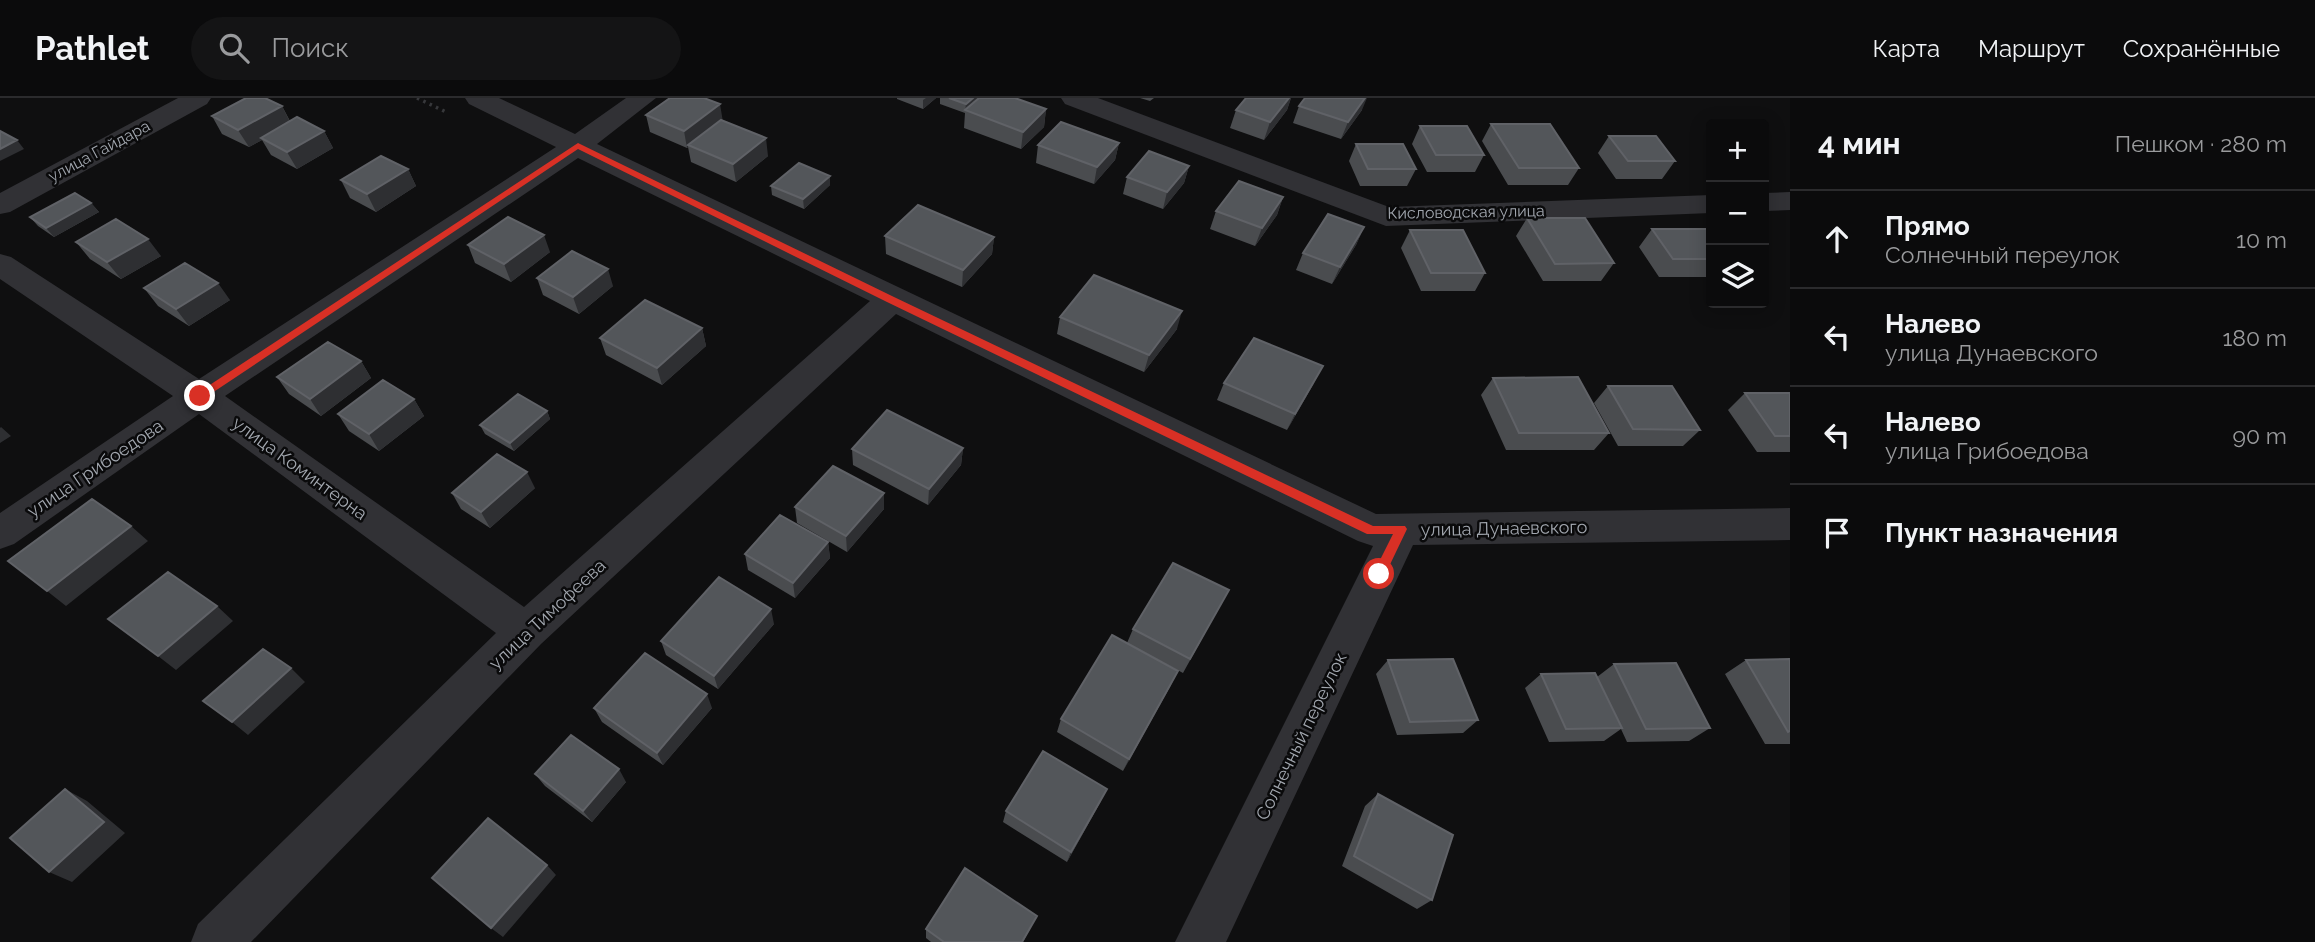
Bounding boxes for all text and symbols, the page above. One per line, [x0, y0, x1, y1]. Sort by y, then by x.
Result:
search box [191, 17, 681, 80]
text: Pathlet [35, 29, 149, 68]
icon: search [215, 29, 253, 67]
text: Поиск [271, 33, 349, 63]
text: Карта [1872, 34, 1940, 63]
text: Маршрут [1978, 34, 2085, 63]
text: Сохранённые [2123, 34, 2280, 63]
street label: улица Гайдара [45, 116, 153, 186]
map controls [1706, 119, 1769, 308]
button: + [1706, 119, 1769, 182]
text: 4 мин [1818, 126, 1901, 161]
text: Пешком · 280 m [2115, 130, 2287, 157]
button: − [1706, 182, 1769, 245]
street label: Кисловодская улица [1387, 201, 1545, 223]
text: Прямо [1885, 211, 1970, 241]
icon: ahead [1818, 220, 1856, 258]
text: 10 m [2236, 226, 2287, 253]
text: Солнечный переулок [1885, 241, 2120, 268]
button: layers [1706, 245, 1769, 308]
text: Налево [1885, 309, 1981, 339]
icon: left [1818, 318, 1856, 356]
text: 180 m [2222, 324, 2287, 351]
text: улица Дунаевского [1885, 339, 2098, 366]
route end [184, 380, 215, 411]
text: Налево [1885, 407, 1981, 437]
street label: улица Коминтерна [229, 412, 371, 524]
street label: улица Грибоедова [23, 415, 167, 521]
icon: left [1818, 416, 1856, 454]
text: 90 m [2232, 422, 2287, 449]
text: улица Грибоедова [1885, 437, 2089, 464]
icon: arrive [1818, 514, 1856, 552]
street label: улица Дунаевского [1420, 516, 1588, 540]
text: Пункт назначения [1885, 518, 2118, 548]
street label: улица Тимофеева [484, 555, 610, 673]
route start [1363, 558, 1394, 589]
street label: Солнечный переулок [1251, 649, 1351, 823]

